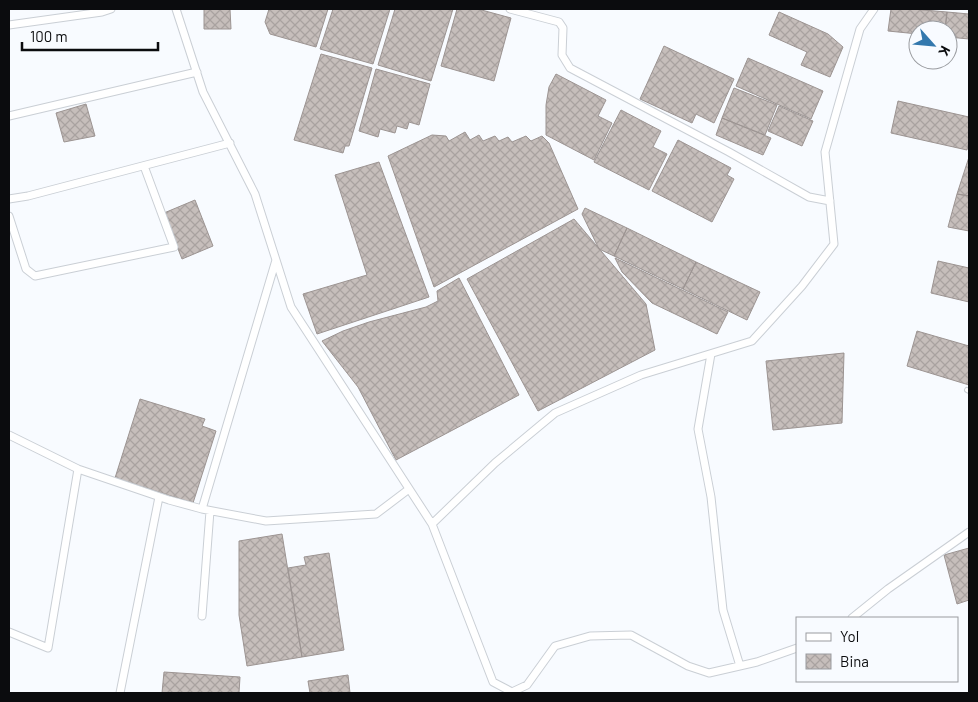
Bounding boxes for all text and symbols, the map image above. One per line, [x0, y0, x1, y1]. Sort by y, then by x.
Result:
scale bar [22, 20, 159, 52]
north arrow [908, 20, 958, 70]
text: 100 m [30, 27, 68, 45]
text: K [935, 43, 955, 59]
legend [796, 617, 958, 682]
text: Yol [840, 627, 859, 645]
text: Bina [840, 652, 869, 670]

